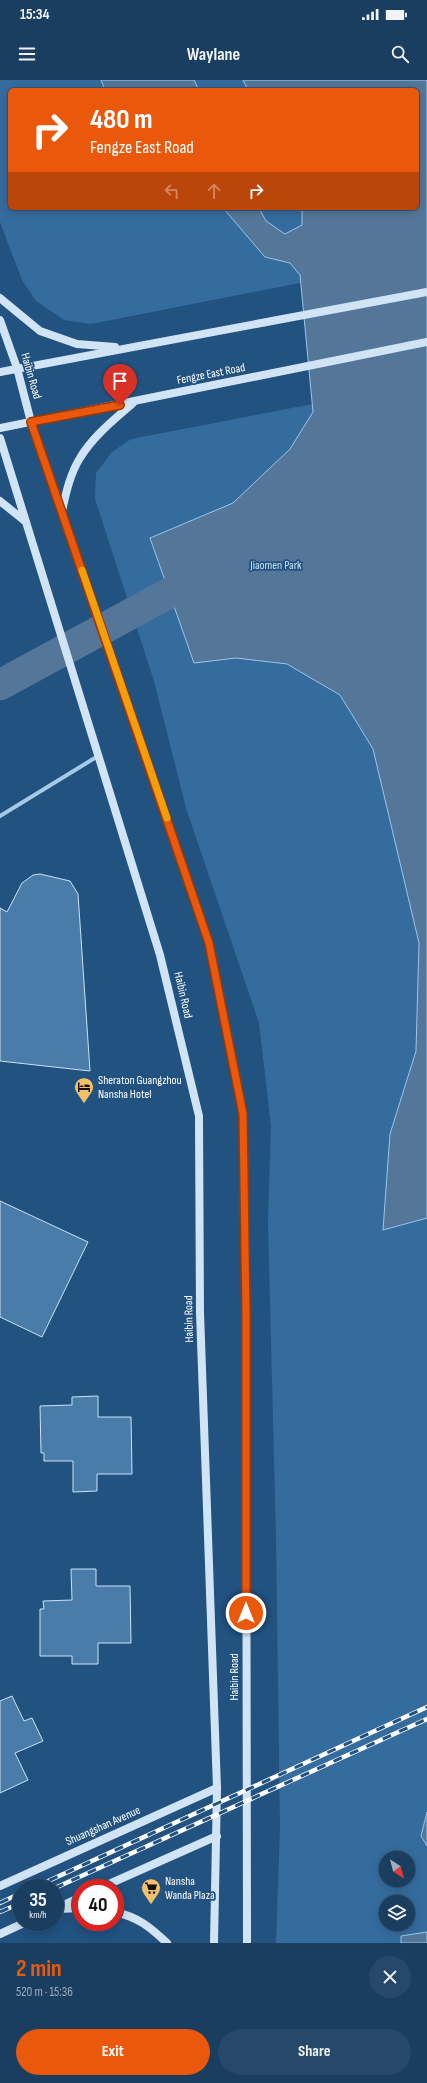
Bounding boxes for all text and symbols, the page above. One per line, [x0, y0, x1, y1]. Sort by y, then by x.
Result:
text: 15:34 [20, 5, 50, 24]
icon: menu [16, 43, 38, 65]
icon: search [389, 43, 411, 65]
text: Waylane [187, 44, 240, 65]
text: 480 m [90, 103, 153, 136]
icon: right [24, 104, 76, 156]
text: Fengze East Road [90, 137, 194, 158]
icon: left [161, 180, 183, 202]
icon: ahead [203, 180, 225, 202]
icon: right [245, 180, 267, 202]
street label: Haibin Road [17, 351, 45, 401]
street label: Fengze East Road [176, 360, 246, 388]
pin [103, 364, 137, 405]
icon: arrive [109, 370, 131, 392]
park label: Jiaomen Park [249, 558, 302, 573]
street label: Haibin Road [170, 970, 196, 1020]
place label: Sheraton Guangzhou Nansha Hotel [98, 1073, 182, 1102]
hotel icon: Sheraton Guangzhou Nansha Hotel [73, 1076, 95, 1104]
street label: Haibin Road [181, 1295, 197, 1343]
position arrow [225, 1592, 267, 1634]
street label: Haibin Road [227, 1653, 242, 1701]
street label: Shuangshan Avenue [63, 1803, 143, 1849]
north arrow [379, 1851, 415, 1887]
map controls [379, 1851, 415, 1931]
place label: Nansha Wanda Plaza [165, 1874, 215, 1903]
supermarket icon: Nansha Wanda Plaza [140, 1877, 162, 1905]
speed limit sign: 40 [72, 1879, 124, 1931]
text: 35 [29, 1888, 47, 1912]
button: layers [379, 1895, 415, 1931]
text: km/h [29, 1909, 47, 1921]
text: 2 min [16, 1954, 62, 1983]
button: close [369, 1956, 411, 1998]
text: 520 m · 15:36 [16, 1984, 73, 2000]
button: Exit [16, 2029, 210, 2075]
button: Share [218, 2029, 411, 2075]

